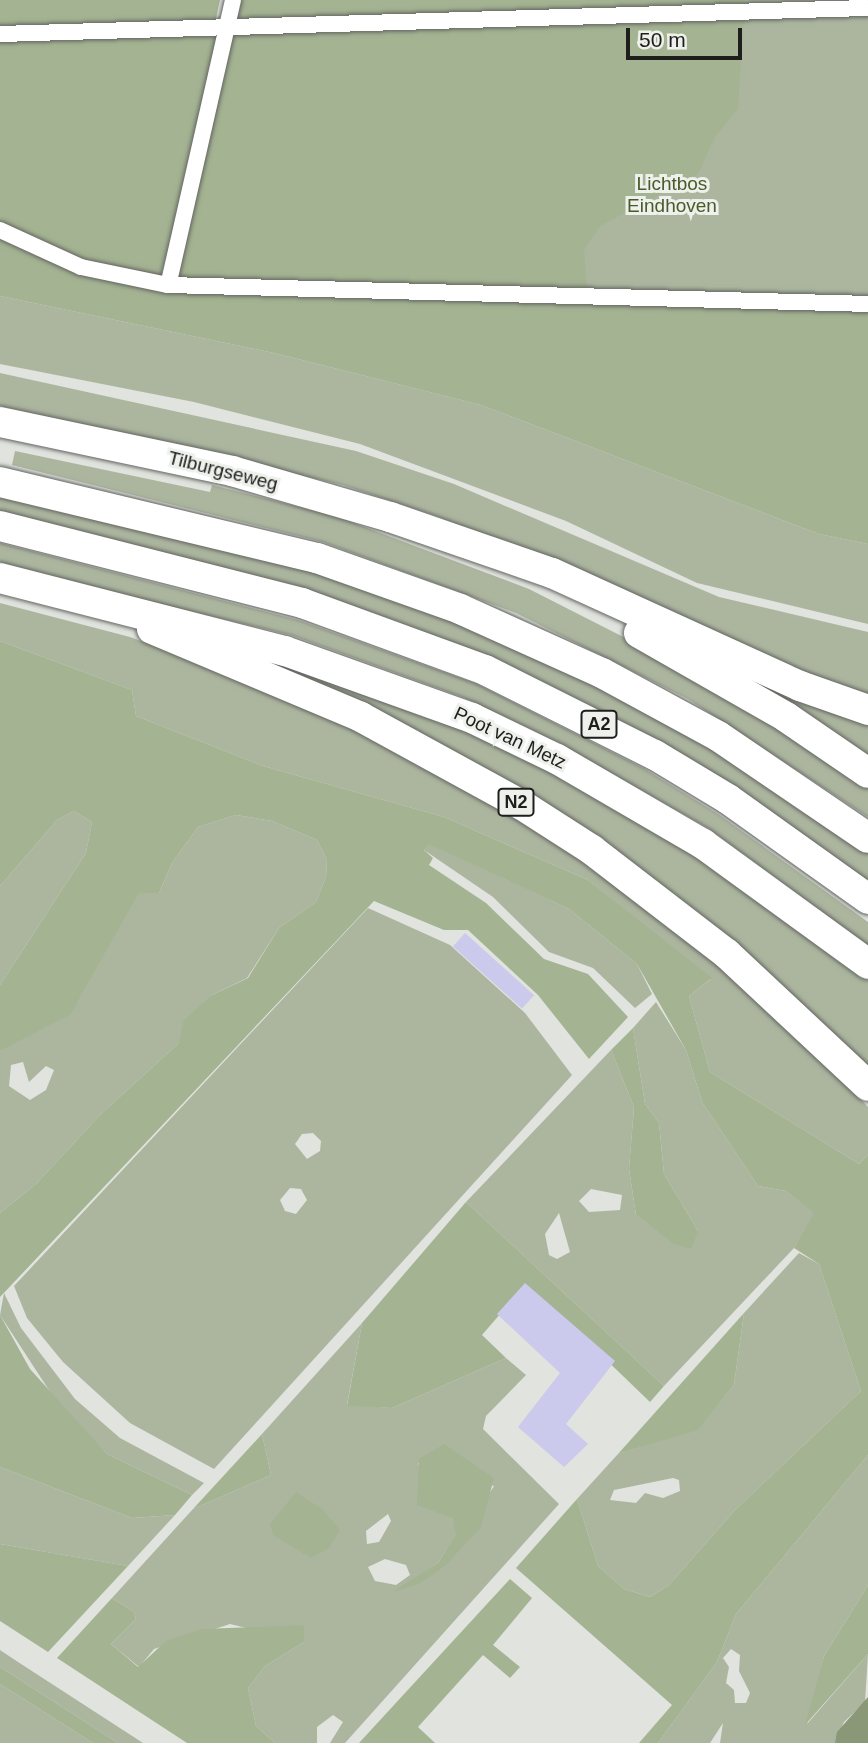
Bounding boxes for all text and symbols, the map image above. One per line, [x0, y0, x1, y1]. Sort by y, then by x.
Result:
scale bar [630, 14, 746, 58]
text: 50 m [639, 28, 686, 51]
park label: Lichtbos Eindhoven [627, 173, 717, 217]
street label: Tilburgseweg [166, 446, 280, 496]
street label: Poot van Metz [450, 702, 570, 774]
road number: A2 [580, 710, 618, 738]
road number: N2 [497, 788, 535, 816]

